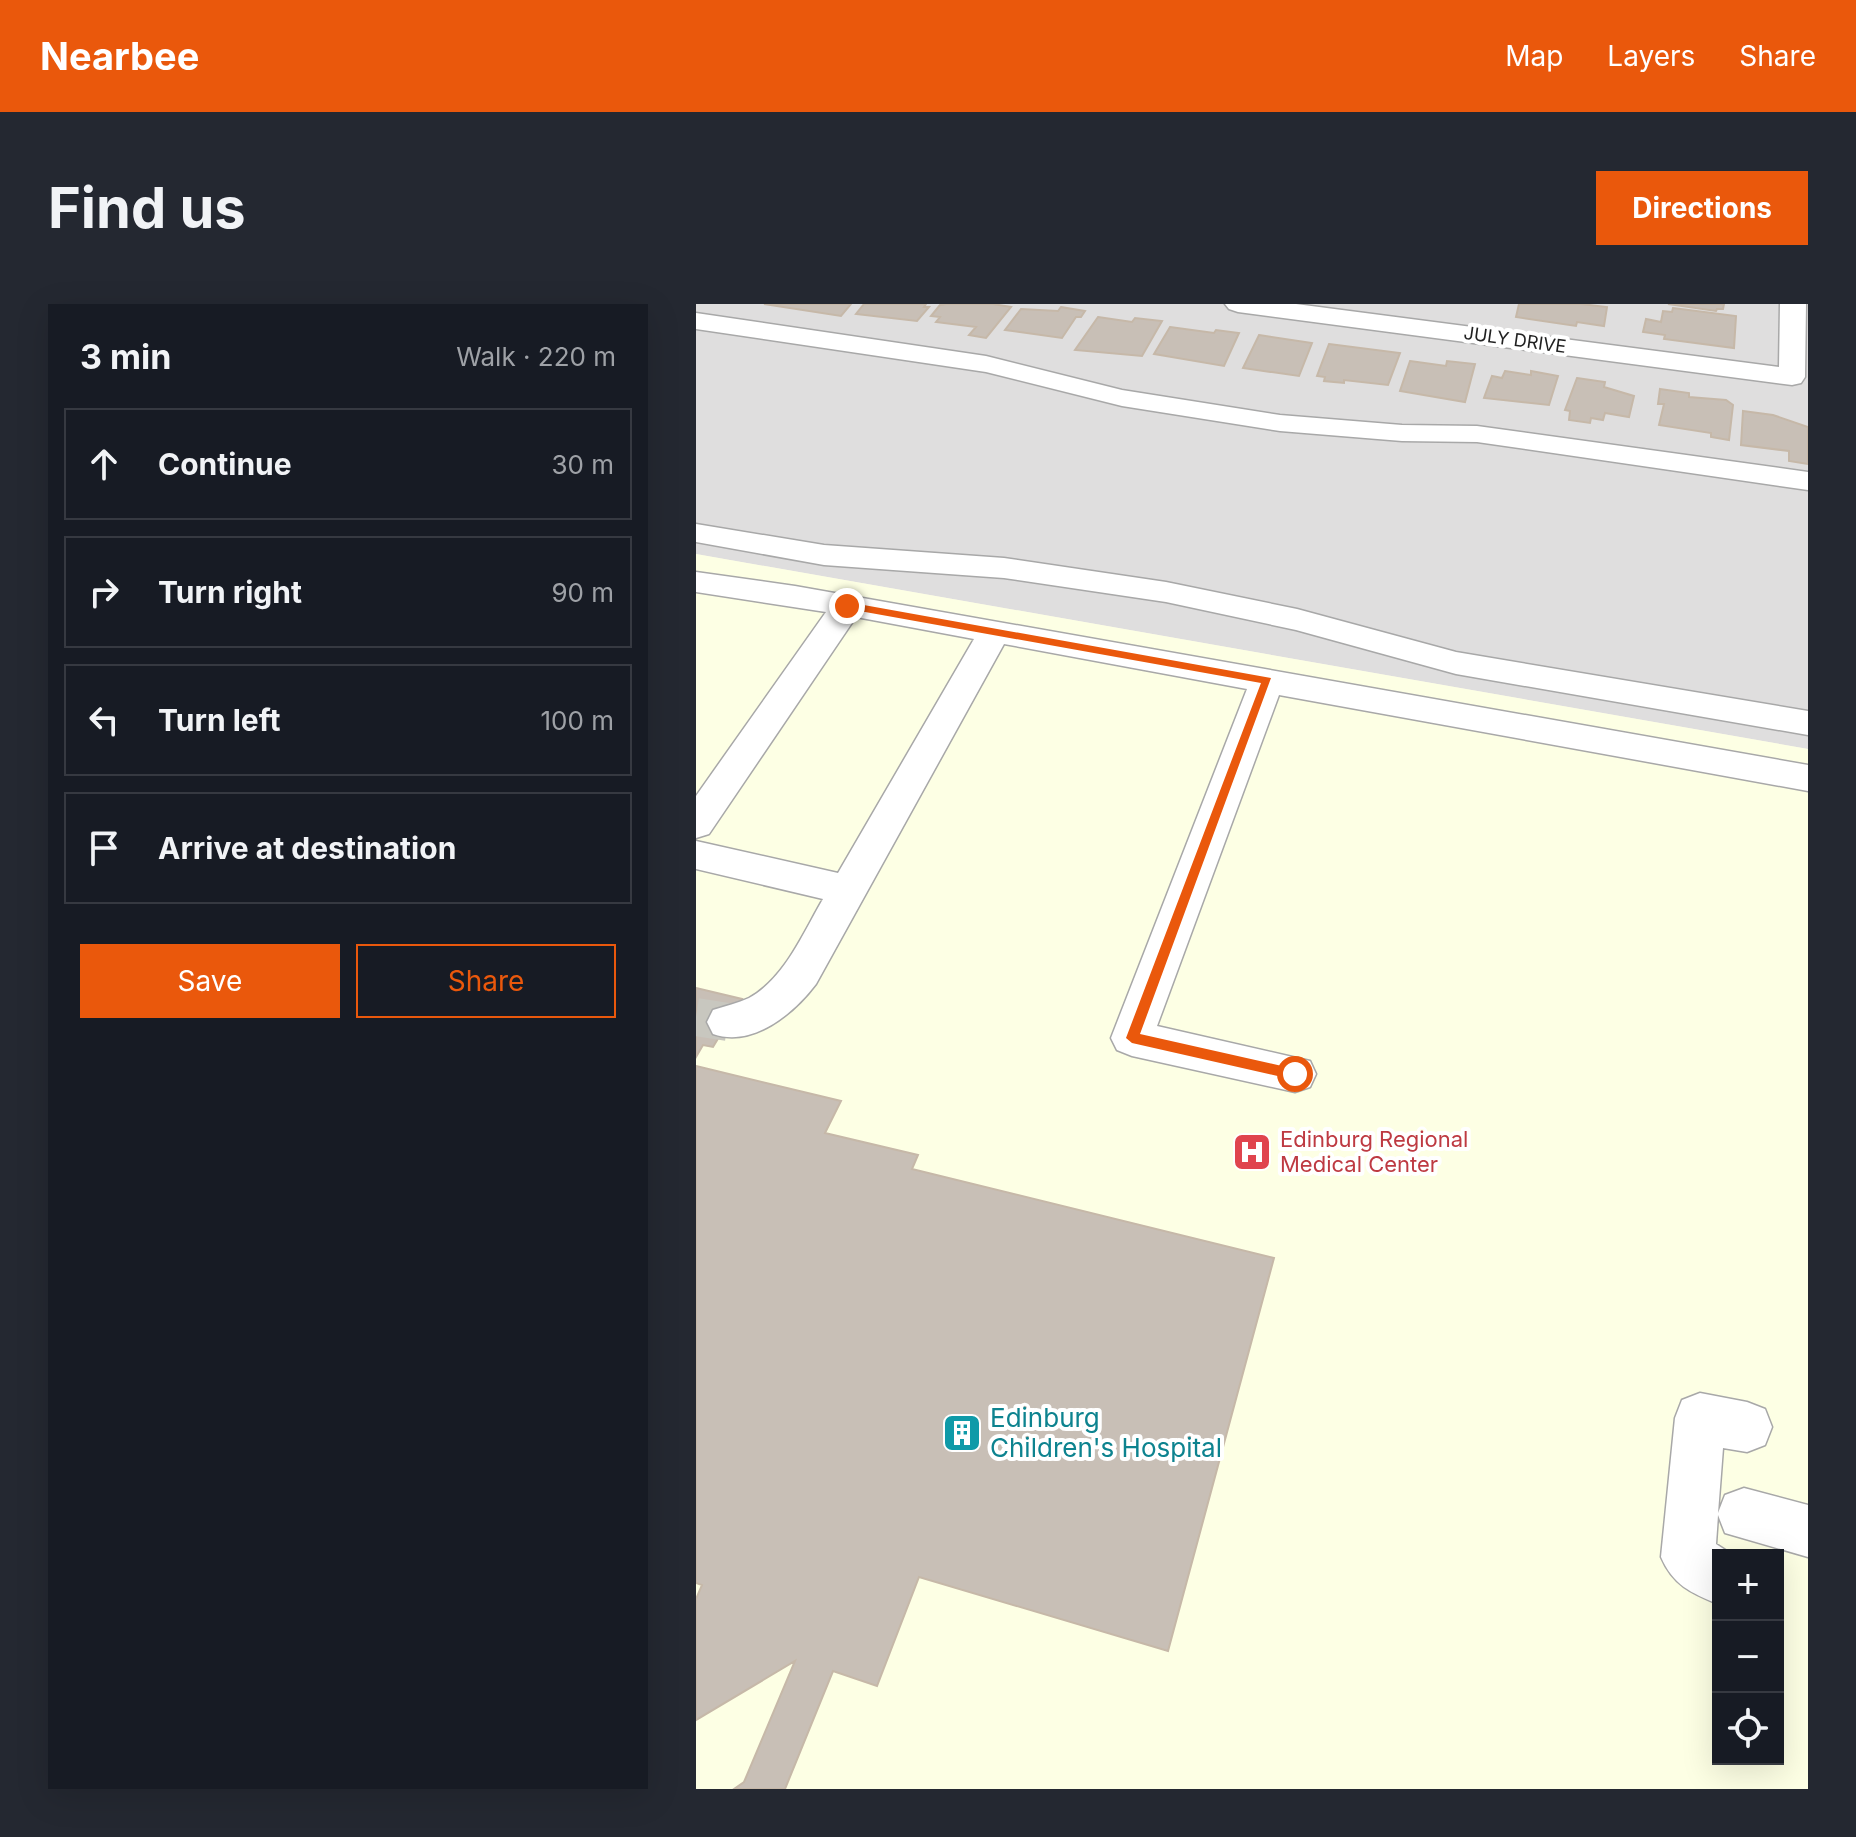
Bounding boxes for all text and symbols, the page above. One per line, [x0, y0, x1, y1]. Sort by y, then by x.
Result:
text: Nearbee [40, 33, 199, 79]
text: Map [1505, 39, 1563, 73]
text: Layers [1607, 39, 1695, 73]
text: Share [1739, 39, 1816, 73]
button: Directions [1596, 171, 1808, 245]
text: Find us [48, 174, 246, 242]
street label: JULY DRIVE [1463, 322, 1568, 357]
text: 3 min [80, 336, 171, 377]
text: Walk · 220 m [456, 341, 616, 372]
icon: ahead [82, 442, 126, 486]
text: Continue [158, 446, 292, 482]
text: 30 m [551, 449, 614, 480]
icon: right [82, 570, 126, 614]
text: Turn right [158, 574, 302, 610]
text: 90 m [551, 577, 614, 608]
route end [829, 588, 865, 624]
icon: left [82, 698, 126, 742]
text: Turn left [158, 702, 280, 738]
text: 100 m [541, 705, 614, 736]
icon: arrive [82, 826, 126, 870]
text: Arrive at destination [158, 830, 456, 866]
button: Save [80, 944, 340, 1018]
button: Share [356, 944, 616, 1018]
route start [1277, 1056, 1313, 1092]
place label: Edinburg Regional Medical Center [1280, 1126, 1468, 1177]
hospital icon: Edinburg Regional Medical Center [1231, 1131, 1273, 1173]
place label: Edinburg Children's Hospital [990, 1402, 1222, 1463]
building icon: Edinburg Children's Hospital [941, 1412, 983, 1454]
map controls [1712, 1549, 1784, 1765]
button: + [1712, 1549, 1784, 1621]
button: − [1712, 1621, 1784, 1693]
button: locate [1712, 1693, 1784, 1765]

